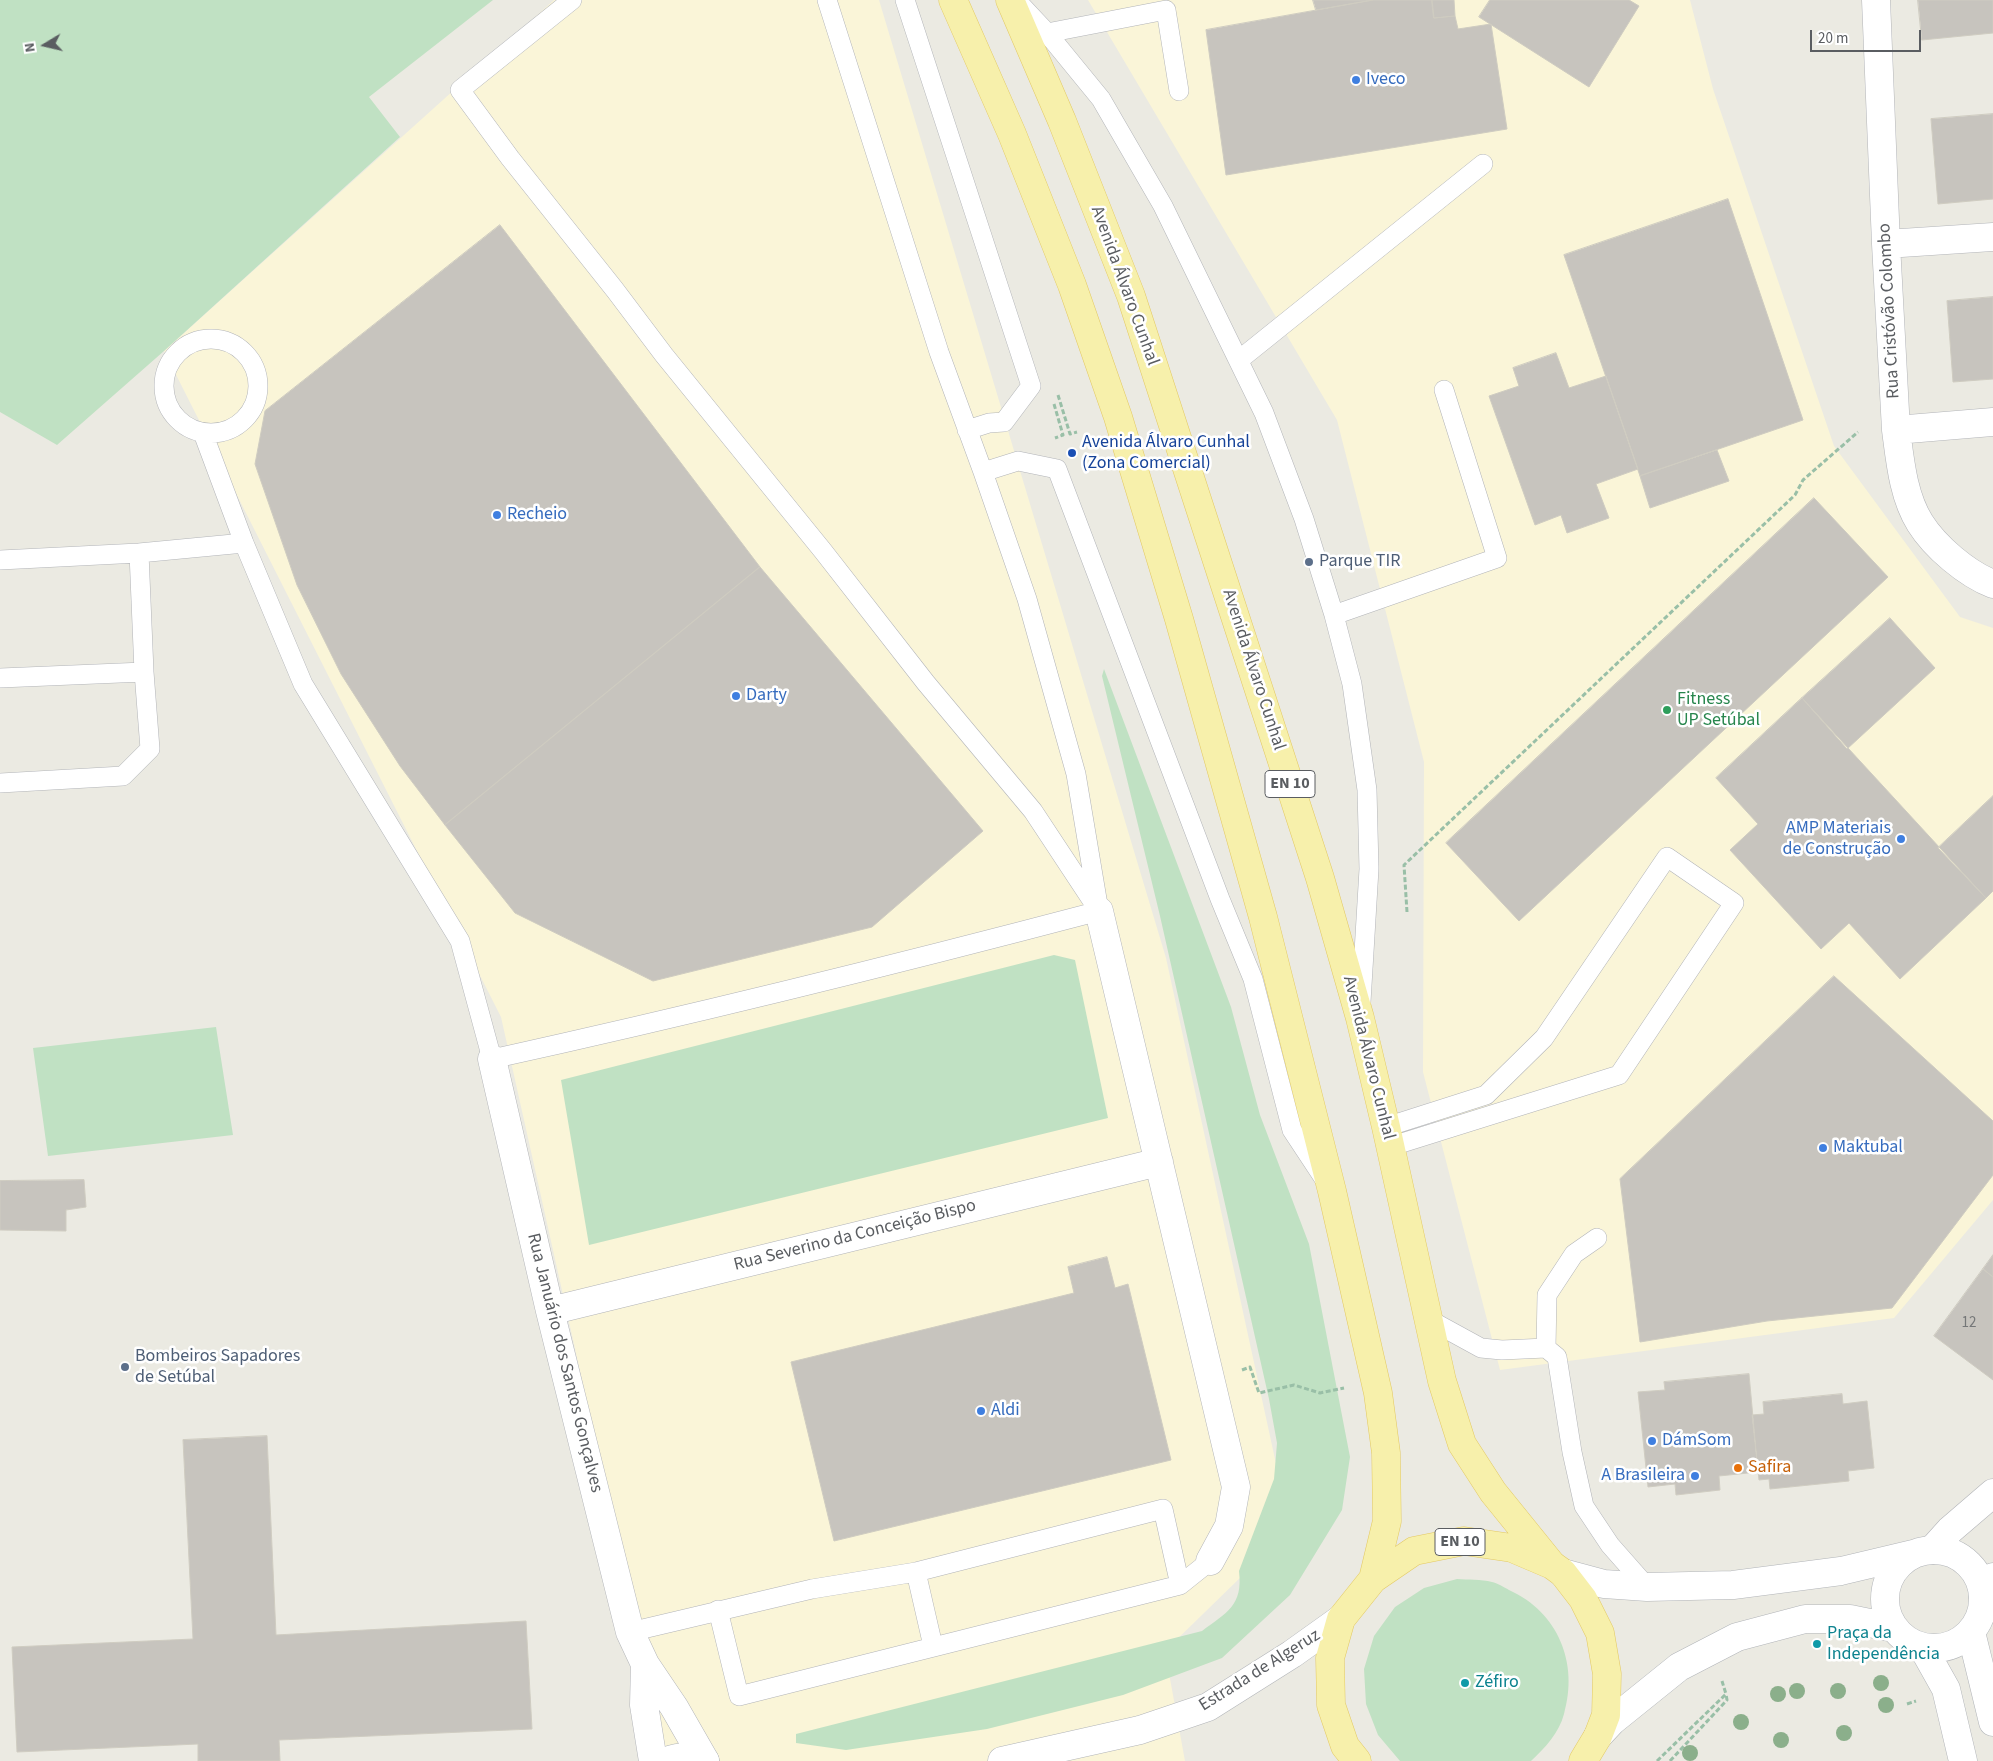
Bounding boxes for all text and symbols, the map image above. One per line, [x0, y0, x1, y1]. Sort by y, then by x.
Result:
north arrow [20, 20, 70, 70]
scale bar [1813, 20, 1924, 52]
text: 20 m [1818, 28, 1848, 49]
text: N [20, 41, 41, 54]
place label: Iveco [1366, 69, 1406, 91]
marker: Iveco [1350, 74, 1362, 86]
street label: Avenida Álvaro Cunhal [1085, 203, 1163, 369]
street label: Rua Cristóvão Colombo [1875, 223, 1905, 399]
place label: Avenida Álvaro Cunhal (Zona Comercial) [1082, 432, 1250, 474]
marker: Avenida Álvaro Cunhal (Zona Comercial) [1066, 447, 1078, 459]
place label: Recheio [507, 504, 567, 526]
marker: Recheio [491, 509, 503, 521]
place label: Parque TIR [1319, 551, 1400, 573]
marker: Parque TIR [1303, 556, 1315, 568]
street label: Avenida Álvaro Cunhal [1217, 587, 1289, 753]
place label: Darty [746, 685, 787, 707]
place label: Fitness UP Setúbal [1677, 689, 1760, 732]
marker: Darty [730, 690, 742, 702]
marker: Fitness UP Setúbal [1661, 704, 1673, 716]
road number: EN 10 [1265, 771, 1315, 798]
place label: AMP Materiais de Construção [1782, 818, 1891, 861]
marker: AMP Materiais de Construção [1895, 833, 1907, 845]
street label: Avenida Álvaro Cunhal [1337, 974, 1399, 1142]
place label: Maktubal [1833, 1137, 1903, 1159]
marker: Maktubal [1817, 1142, 1829, 1154]
street label: Rua Severino da Conceição Bispo [732, 1195, 978, 1277]
street label: Rua Januário dos Santos Gonçalves [521, 1231, 607, 1495]
house number: 12 [1962, 1315, 1976, 1333]
place label: Bombeiros Sapadores de Setúbal [135, 1346, 300, 1388]
marker: Bombeiros Sapadores de Setúbal [119, 1361, 131, 1373]
place label: Aldi [991, 1400, 1020, 1422]
marker: Aldi [975, 1405, 987, 1417]
place label: DámSom [1662, 1430, 1731, 1452]
marker: DámSom [1646, 1435, 1658, 1447]
place label: Safira [1748, 1457, 1791, 1479]
marker: Safira [1732, 1462, 1744, 1474]
place label: A Brasileira [1601, 1465, 1685, 1487]
marker: A Brasileira [1689, 1470, 1701, 1482]
road number: EN 10 [1435, 1528, 1485, 1555]
place label: Praça da Independência [1827, 1623, 1940, 1666]
street label: Estrada de Algeruz [1195, 1625, 1325, 1717]
marker: Praça da Independência [1811, 1638, 1823, 1650]
place label: Zéfiro [1475, 1672, 1519, 1694]
marker: Zéfiro [1459, 1677, 1471, 1689]

